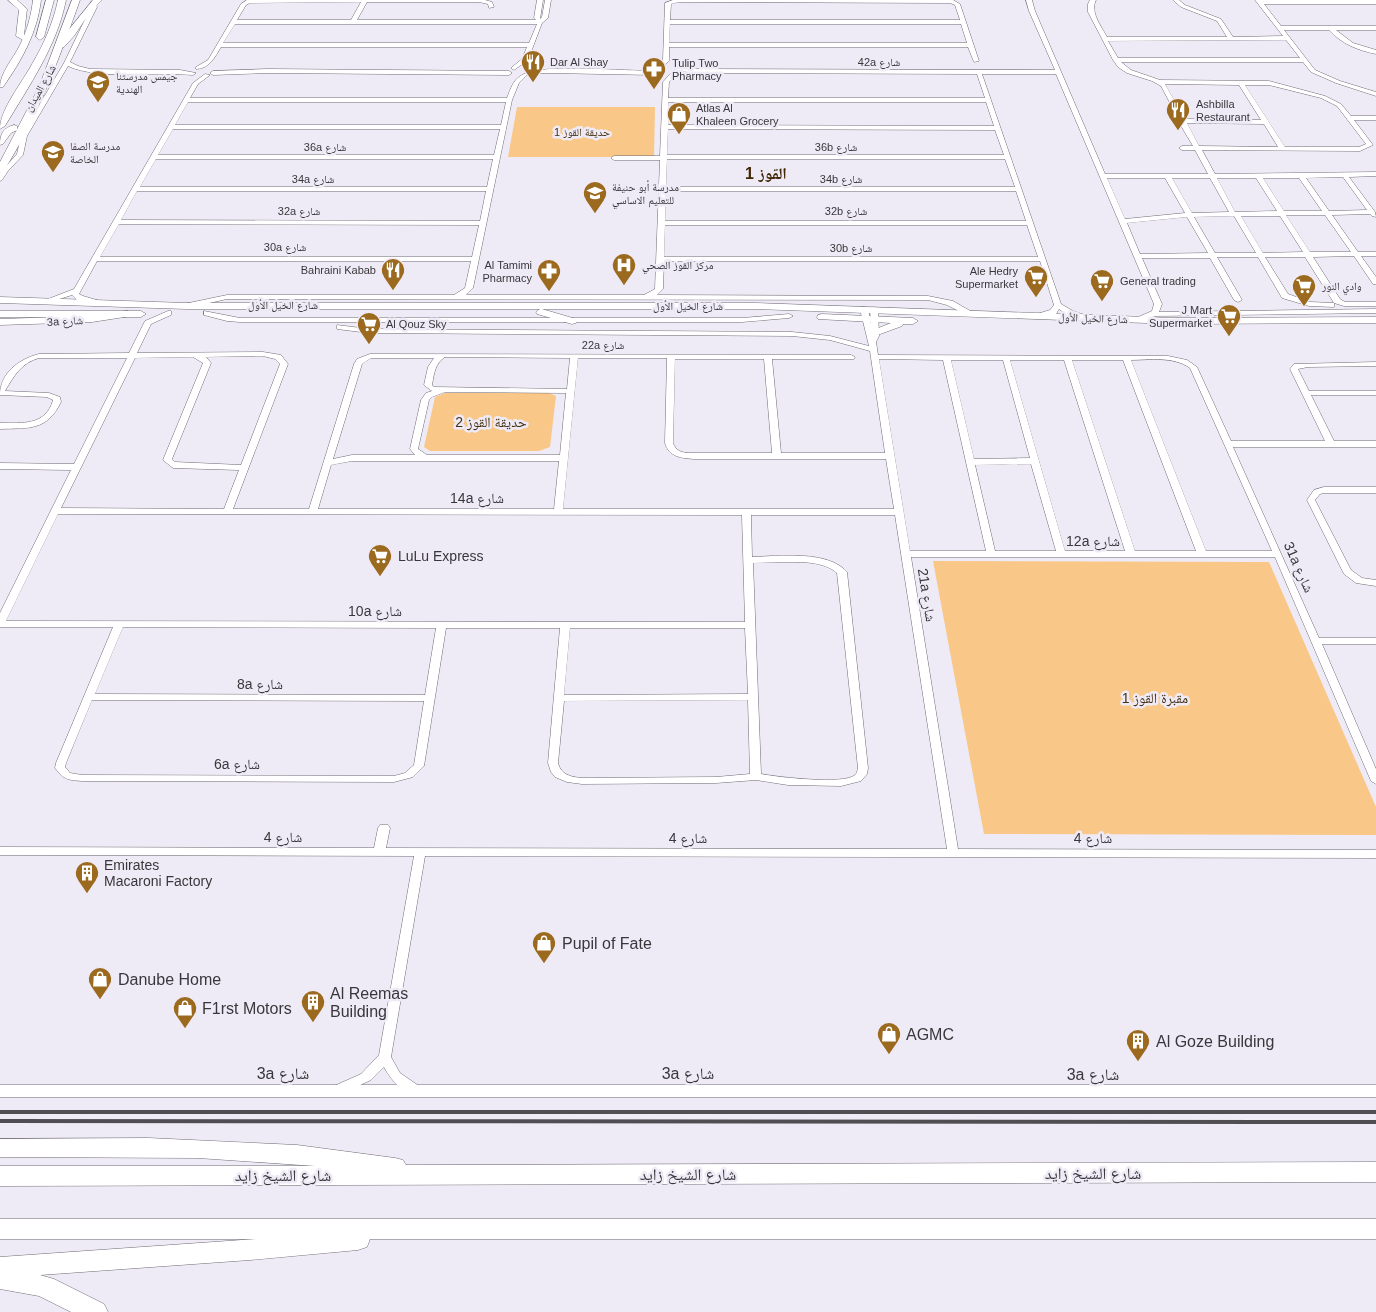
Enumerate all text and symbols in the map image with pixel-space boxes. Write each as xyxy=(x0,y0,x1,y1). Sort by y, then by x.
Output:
restaurant icon: Dar Al Shay xyxy=(520,49,546,83)
place label: Dar Al Shay xyxy=(550,56,609,68)
pharmacy icon: Tulip Two Pharmacy xyxy=(641,56,667,90)
street label: 42a شارع xyxy=(858,56,900,69)
place label: Tulip Two Pharmacy xyxy=(672,57,722,82)
street label: شارع الميدان xyxy=(22,63,59,114)
school or university icon: جيمس مدرستنا الهندية xyxy=(85,69,111,103)
place label: جيمس مدرستنا الهندية xyxy=(116,70,177,95)
restaurant icon: Ashbilla Restaurant xyxy=(1165,97,1191,131)
place label: Ashbilla Restaurant xyxy=(1196,98,1250,123)
shop icon: Atlas Al Khaleen Grocery xyxy=(666,101,692,135)
place label: Atlas Al Khaleen Grocery xyxy=(696,102,779,127)
park label: حديقة القوز 1 xyxy=(554,126,610,138)
school or university icon: مدرسة الصفا الخاصة xyxy=(40,139,66,173)
place label: مدرسة الصفا الخاصة xyxy=(70,140,120,165)
street label: 36a شارع xyxy=(304,141,346,154)
street label: 36b شارع xyxy=(815,141,857,154)
district label: القوز 1 xyxy=(745,165,787,182)
street label: 34a شارع xyxy=(292,173,334,186)
street label: 34b شارع xyxy=(820,173,862,186)
school or university icon: مدرسة أبو حنيفة للتعليم الاساسي xyxy=(582,180,608,214)
place label: مدرسة أبو حنيفة للتعليم الاساسي xyxy=(612,180,679,209)
street label: 32a شارع xyxy=(278,205,320,218)
street label: 32b شارع xyxy=(825,205,867,218)
street label: 30a شارع xyxy=(264,241,306,254)
street label: 30b شارع xyxy=(830,242,872,255)
hospital icon: مركز القوز الصحي xyxy=(611,252,637,286)
restaurant icon: Bahraini Kabab xyxy=(380,257,406,291)
pharmacy icon: Al Tamimi Pharmacy xyxy=(536,258,562,292)
place label: Al Tamimi Pharmacy xyxy=(482,259,532,284)
place label: مركز القوز الصحي xyxy=(642,259,714,274)
place label: Bahraini Kabab xyxy=(301,264,376,276)
supermarket icon: Ale Hedry Supermarket xyxy=(1023,264,1049,298)
place label: Ale Hedry Supermarket xyxy=(955,265,1019,290)
supermarket icon: General trading xyxy=(1089,268,1115,302)
supermarket icon: وادي النور xyxy=(1291,273,1317,307)
place label: General trading xyxy=(1120,275,1196,287)
place label: وادي النور xyxy=(1321,280,1362,295)
street label: شارع الخيل الأول xyxy=(248,299,318,312)
street label: شارع الخيل الأول xyxy=(653,300,723,313)
supermarket icon: J Mart Supermarket xyxy=(1216,303,1242,337)
place label: J Mart Supermarket xyxy=(1149,304,1212,329)
supermarket icon: Al Qouz Sky xyxy=(356,311,382,345)
street label: شارع الخيل الأول xyxy=(1058,311,1128,326)
street label: 3a شارع xyxy=(47,314,83,329)
place label: Al Qouz Sky xyxy=(386,318,447,330)
street label: 22a شارع xyxy=(582,339,624,352)
park label: حديقة القوز 2 xyxy=(455,414,527,431)
street label: 14a شارع xyxy=(450,490,504,508)
street label: 12a شارع xyxy=(1066,533,1120,551)
street label: 31a شارع xyxy=(1279,539,1317,596)
supermarket icon: LuLu Express xyxy=(367,543,393,577)
place label: LuLu Express xyxy=(398,548,484,564)
street label: 21a شارع xyxy=(913,567,939,623)
street label: 10a شارع xyxy=(348,603,402,621)
street label: 8a شارع xyxy=(237,676,283,694)
park label: مقبرة القوز 1 xyxy=(1122,690,1188,707)
street label: 6a شارع xyxy=(214,756,260,774)
street label: شارع 4 xyxy=(264,829,302,847)
street label: شارع 4 xyxy=(669,830,707,848)
street label: شارع 4 xyxy=(1074,830,1112,848)
place label: Emirates Macaroni Factory xyxy=(104,857,212,889)
building icon: Emirates Macaroni Factory xyxy=(74,860,100,894)
shop icon: Pupil of Fate xyxy=(531,930,557,964)
place label: Pupil of Fate xyxy=(562,935,652,952)
shop icon: Danube Home xyxy=(87,966,113,1000)
place label: Danube Home xyxy=(118,971,221,988)
place label: Al Reemas Building xyxy=(330,985,408,1020)
building icon: Al Reemas Building xyxy=(300,989,326,1023)
shop icon: F1rst Motors xyxy=(172,995,198,1029)
place label: F1rst Motors xyxy=(202,1000,292,1017)
shop icon: AGMC xyxy=(876,1021,902,1055)
place label: AGMC xyxy=(906,1026,954,1043)
building icon: Al Goze Building xyxy=(1125,1028,1151,1062)
place label: Al Goze Building xyxy=(1156,1033,1274,1050)
street label: 3a شارع xyxy=(257,1065,309,1084)
street label: 3a شارع xyxy=(662,1065,714,1084)
street label: 3a شارع xyxy=(1067,1066,1119,1085)
street label: شارع الشيخ زايد xyxy=(1045,1165,1141,1184)
street label: شارع الشيخ زايد xyxy=(640,1166,736,1185)
street label: شارع الشيخ زايد xyxy=(235,1167,331,1186)

